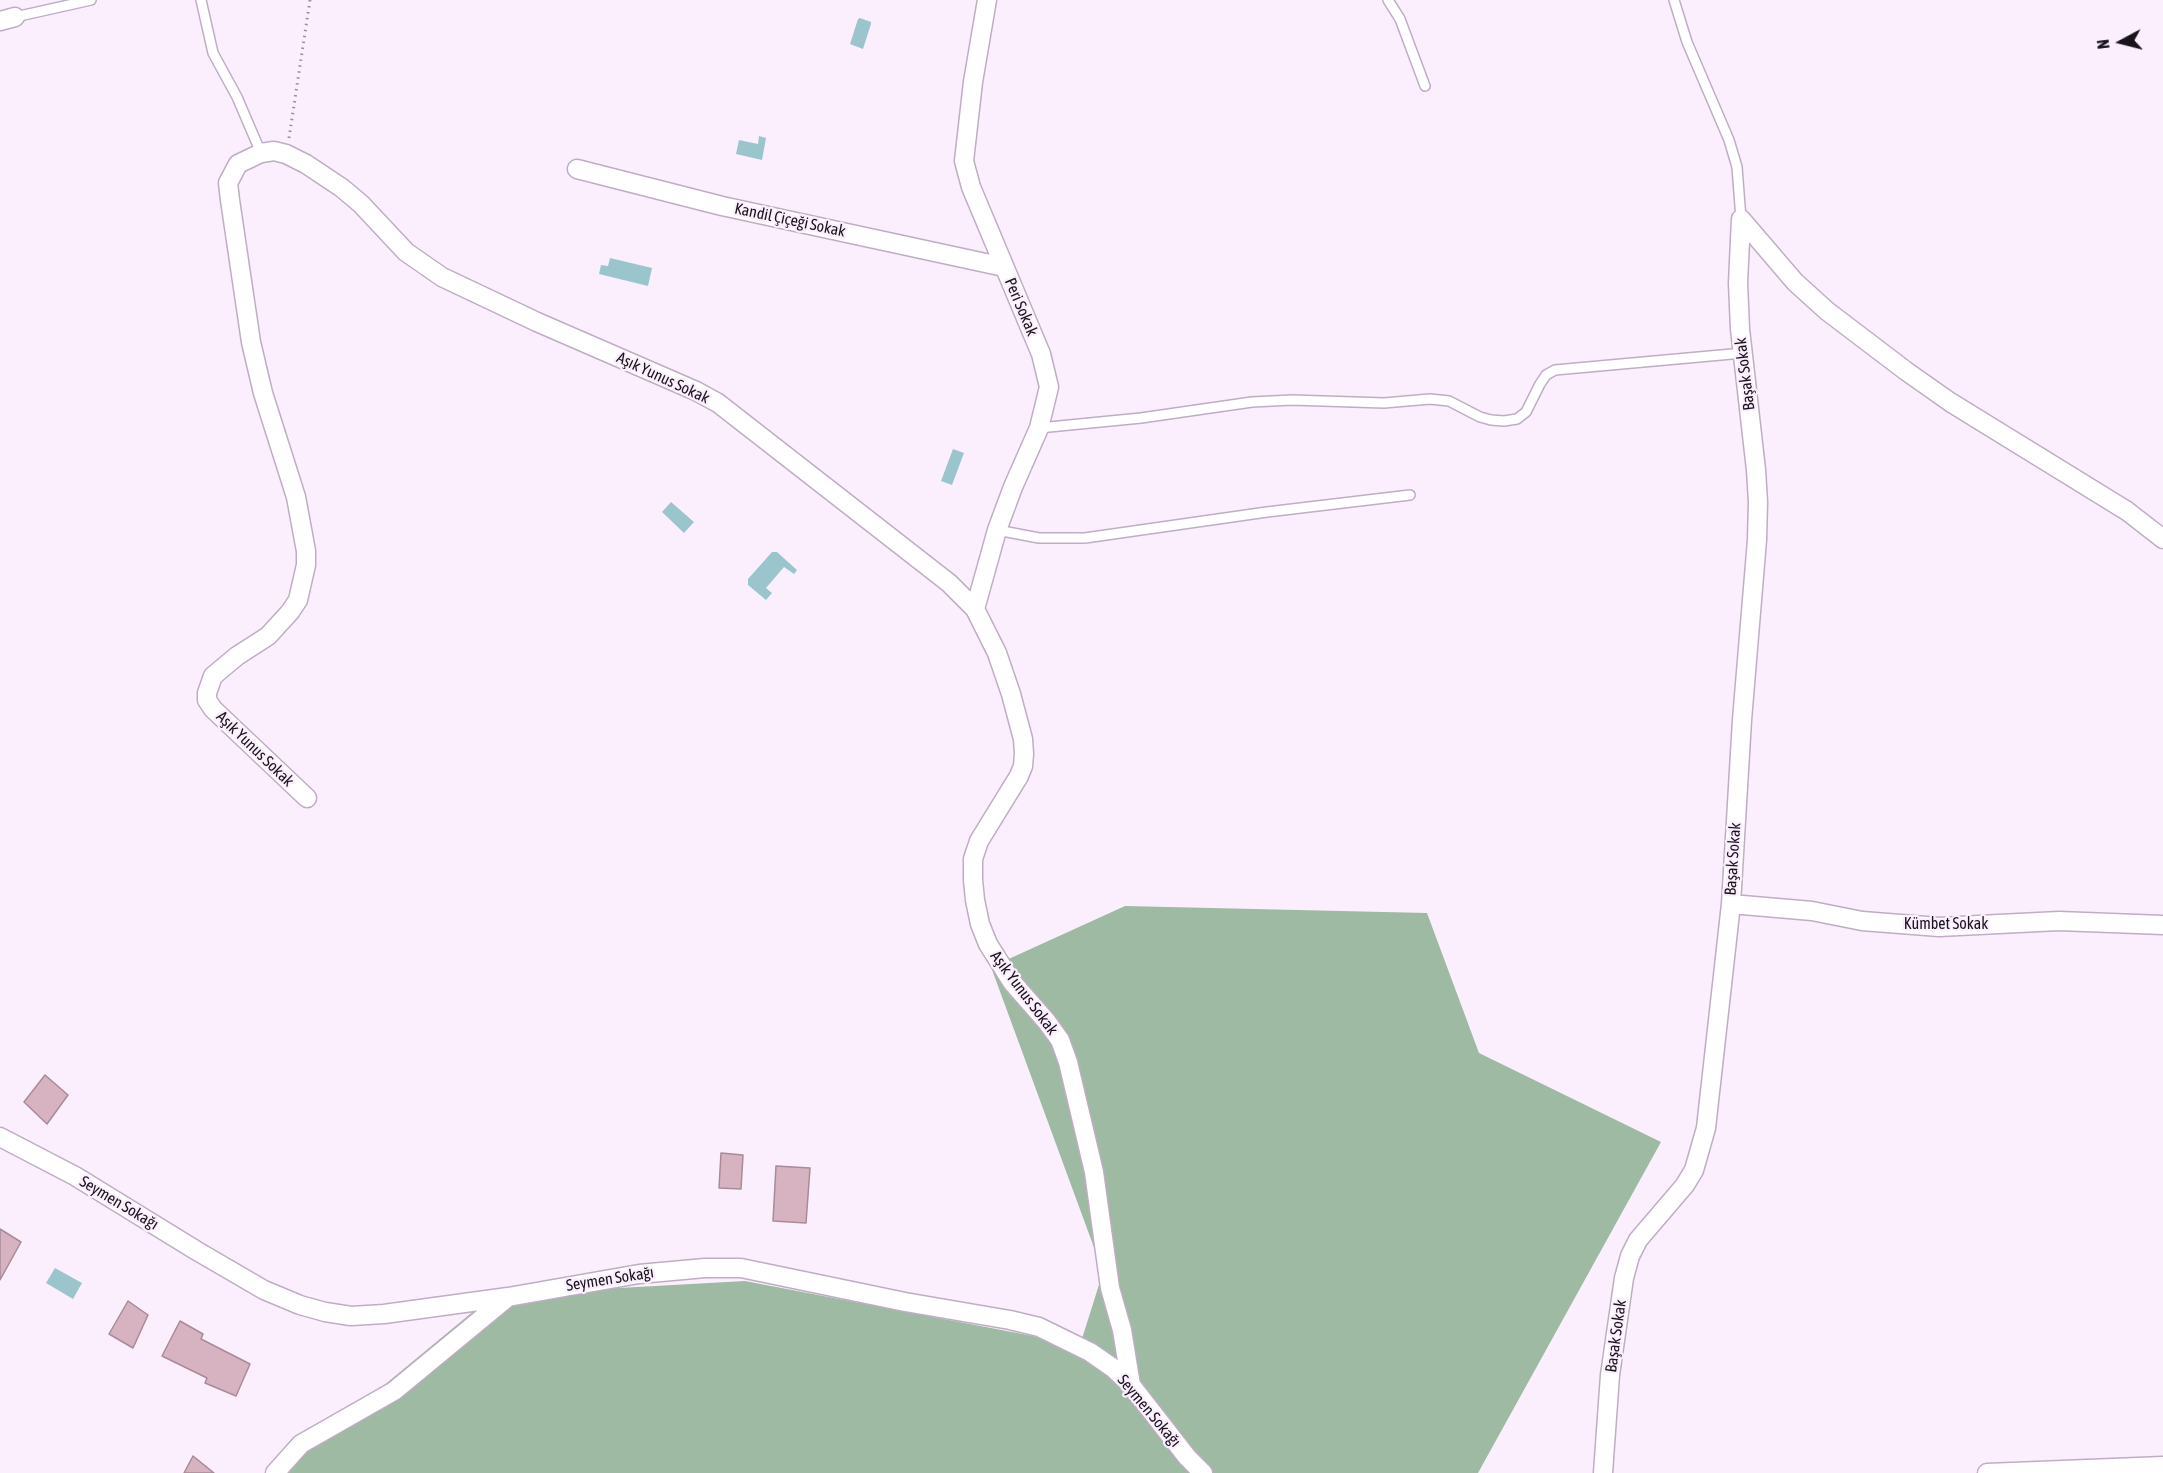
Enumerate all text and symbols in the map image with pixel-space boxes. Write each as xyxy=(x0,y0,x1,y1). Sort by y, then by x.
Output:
north arrow xyxy=(2091,12,2151,72)
text: N xyxy=(2094,38,2113,50)
street label: Kandil Çiçeği Sokak xyxy=(733,199,847,241)
street label: Peri Sokak xyxy=(1000,275,1042,339)
street label: Başak Sokak xyxy=(1731,337,1759,411)
street label: Aşık Yunus Sokak xyxy=(613,348,713,408)
street label: Aşık Yunus Sokak xyxy=(212,707,298,791)
street label: Başak Sokak xyxy=(1721,822,1745,896)
street label: Kümbet Sokak xyxy=(1904,914,1988,934)
street label: Aşık Yunus Sokak xyxy=(986,947,1062,1039)
street label: Seymen Sokağı xyxy=(76,1172,162,1234)
street label: Seymen Sokağı xyxy=(565,1263,655,1295)
street label: Başak Sokak xyxy=(1601,1298,1631,1374)
street label: Seymen Sokağı xyxy=(1113,1371,1185,1451)

